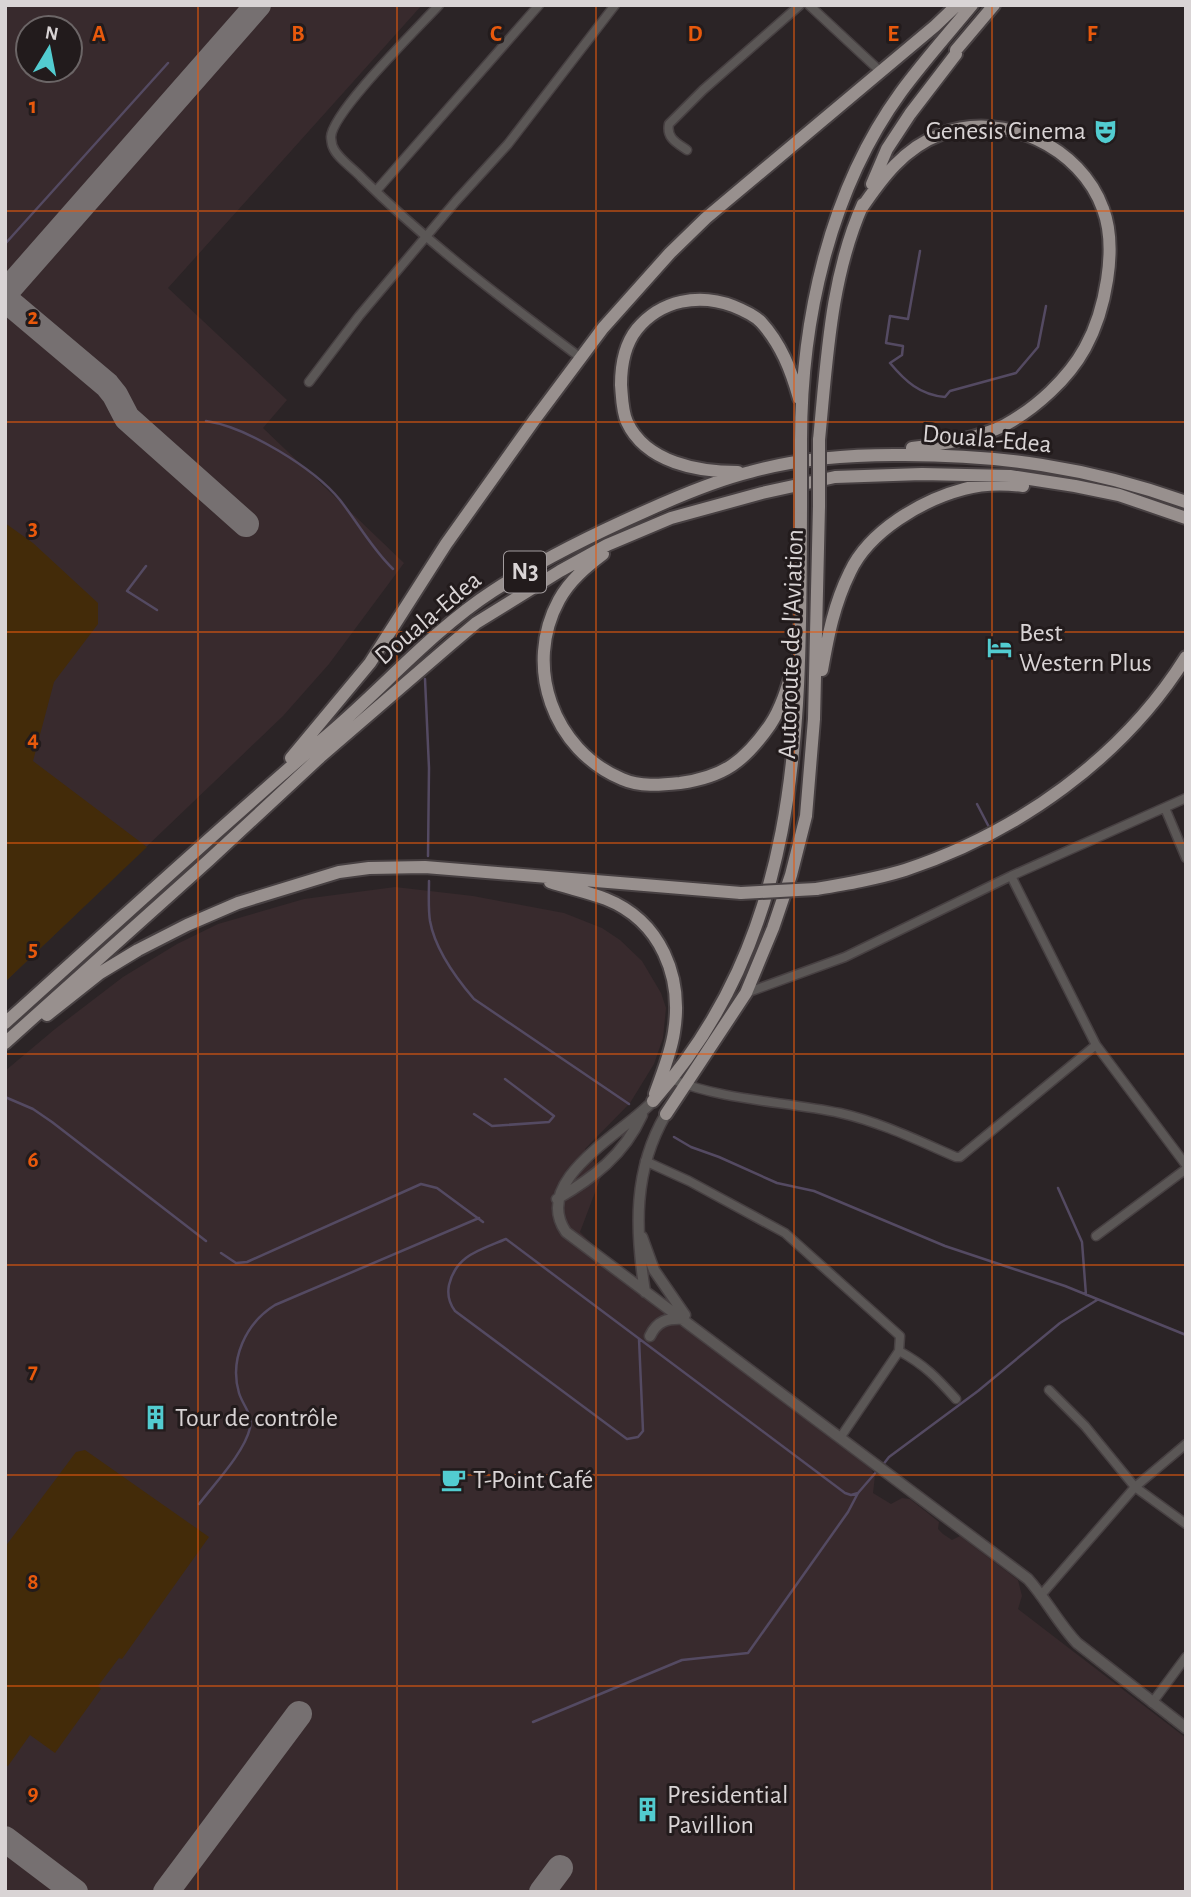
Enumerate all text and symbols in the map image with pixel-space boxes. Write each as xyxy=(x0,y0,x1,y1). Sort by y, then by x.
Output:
north arrow xyxy=(14,14,84,84)
text: N xyxy=(44,23,60,44)
text: A xyxy=(92,23,106,46)
text: B xyxy=(291,23,305,46)
text: C xyxy=(490,23,502,46)
text: D xyxy=(687,23,703,46)
text: E xyxy=(887,23,899,46)
text: F xyxy=(1087,23,1098,46)
text: 1 xyxy=(29,95,37,118)
theatre icon: Genesis Cinema xyxy=(1092,117,1120,145)
place label: Genesis Cinema xyxy=(926,118,1086,144)
text: 2 xyxy=(28,306,39,329)
street label: Douala-Edea xyxy=(921,420,1053,458)
text: 3 xyxy=(28,517,38,540)
street label: Autoroute de l'Aviation xyxy=(774,529,808,759)
road number: N3 xyxy=(504,552,546,592)
street label: Douala-Edea xyxy=(370,566,486,670)
place label: Best Western Plus xyxy=(1019,620,1152,676)
hotel icon: Best Western Plus xyxy=(985,634,1013,662)
text: 4 xyxy=(27,728,39,751)
text: 5 xyxy=(28,938,38,961)
text: 6 xyxy=(27,1149,39,1172)
text: 7 xyxy=(28,1360,38,1383)
building icon: Tour de contrôle xyxy=(141,1404,169,1432)
place label: Tour de contrôle xyxy=(175,1405,338,1431)
cafe icon: T-Point Café xyxy=(439,1466,467,1494)
place label: T-Point Café xyxy=(473,1467,593,1493)
text: 8 xyxy=(27,1571,39,1594)
text: 9 xyxy=(27,1782,39,1805)
place label: Presidential Pavillion xyxy=(667,1782,788,1838)
building icon: Presidential Pavillion xyxy=(633,1796,661,1824)

